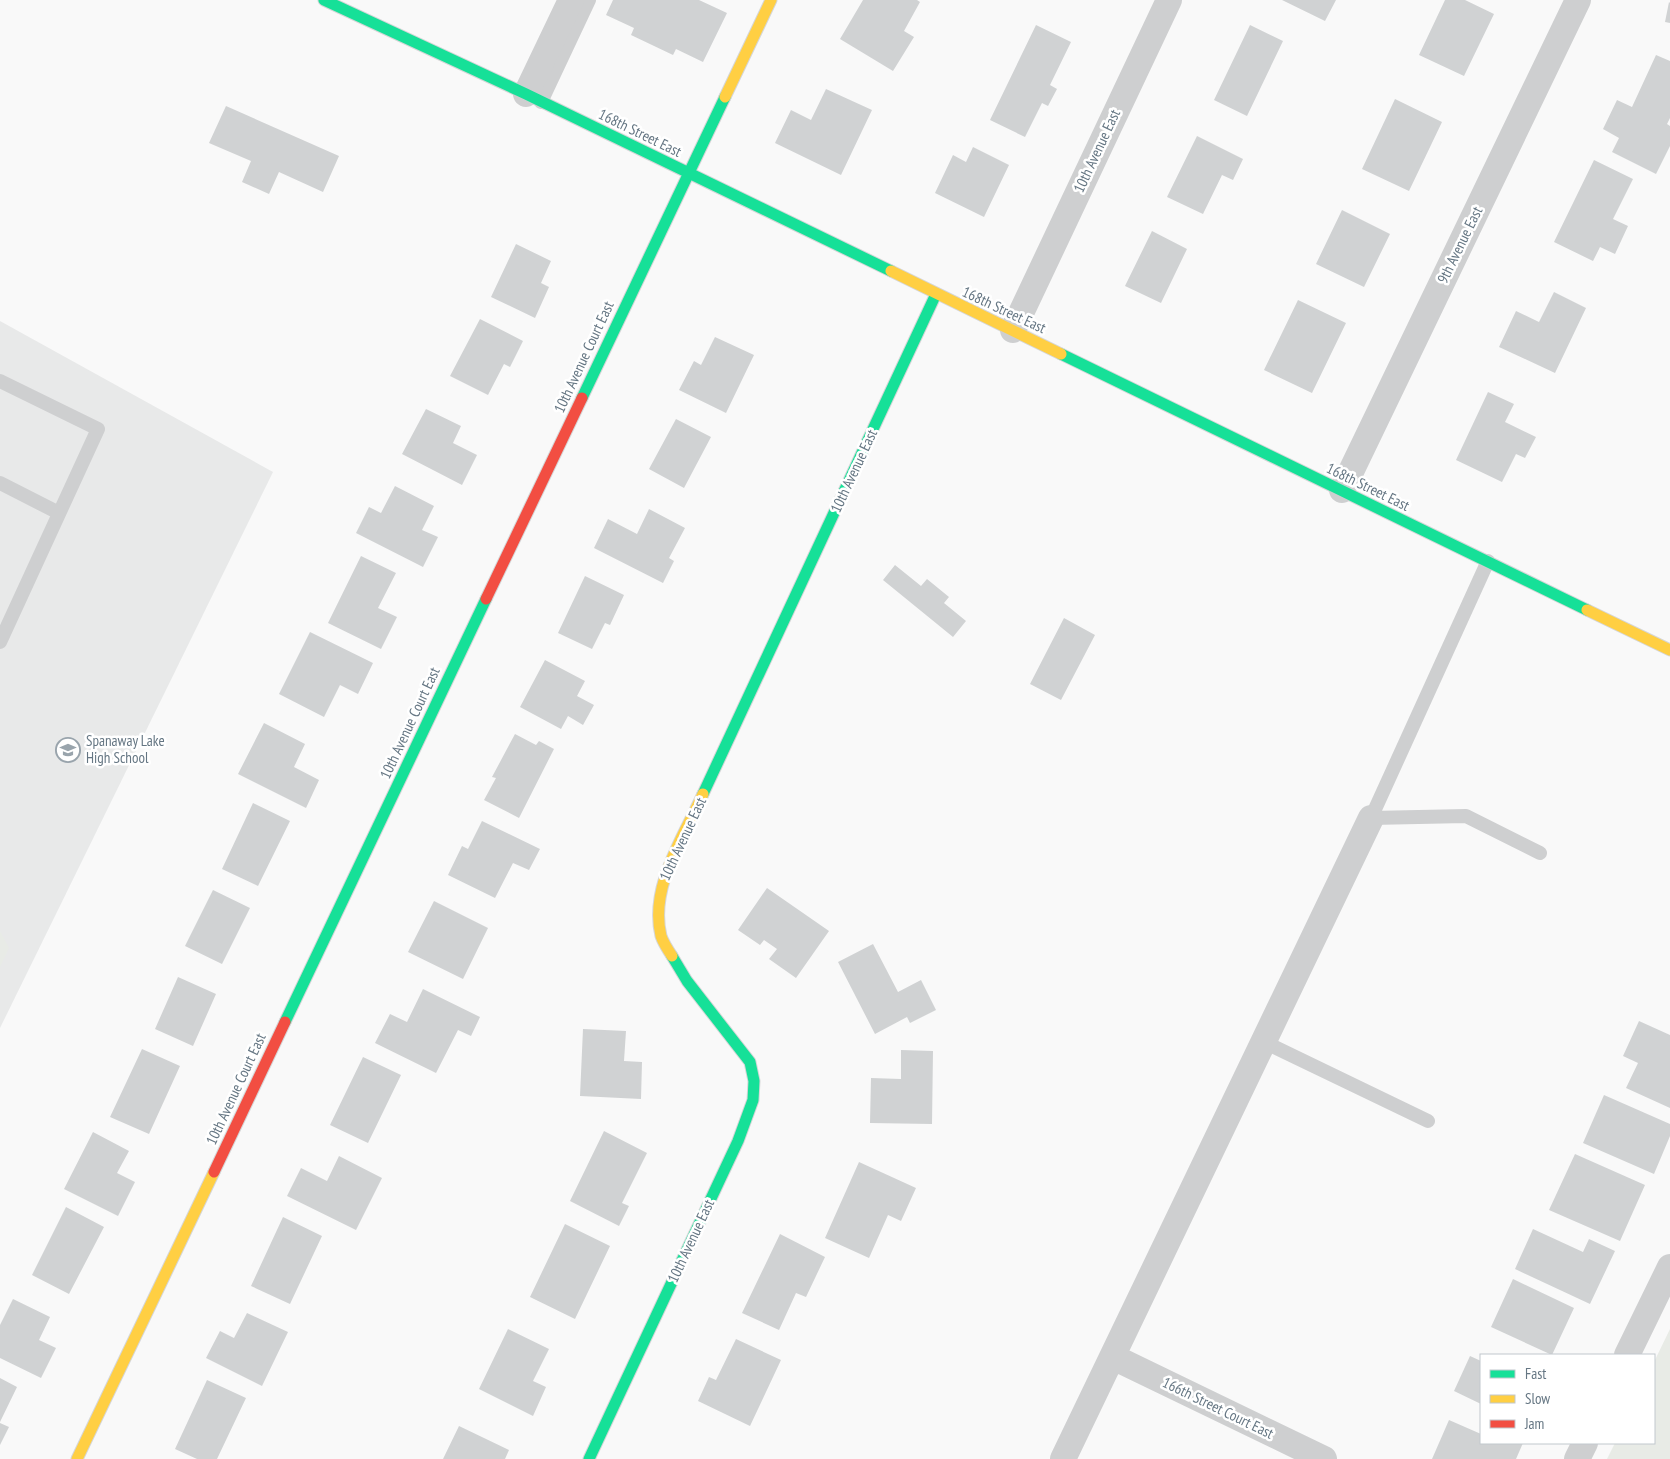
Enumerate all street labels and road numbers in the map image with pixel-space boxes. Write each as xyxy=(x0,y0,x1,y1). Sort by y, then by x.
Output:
street label: 168th Street East xyxy=(596,104,685,161)
street label: 10th Avenue East xyxy=(1069,106,1124,195)
street label: 9th Avenue East xyxy=(1433,203,1486,286)
street label: 168th Street East xyxy=(959,282,1049,337)
street label: 10th Avenue Court East xyxy=(549,298,618,416)
street label: 10th Avenue East xyxy=(826,426,881,515)
street label: 168th Street East xyxy=(1324,458,1413,515)
street label: 10th Avenue Court East xyxy=(375,664,444,782)
street label: 10th Avenue East xyxy=(655,794,710,883)
street label: 10th Avenue Court East xyxy=(201,1030,270,1148)
street label: 10th Avenue East xyxy=(663,1196,718,1285)
street label: 166th Street Court East xyxy=(1160,1372,1277,1443)

